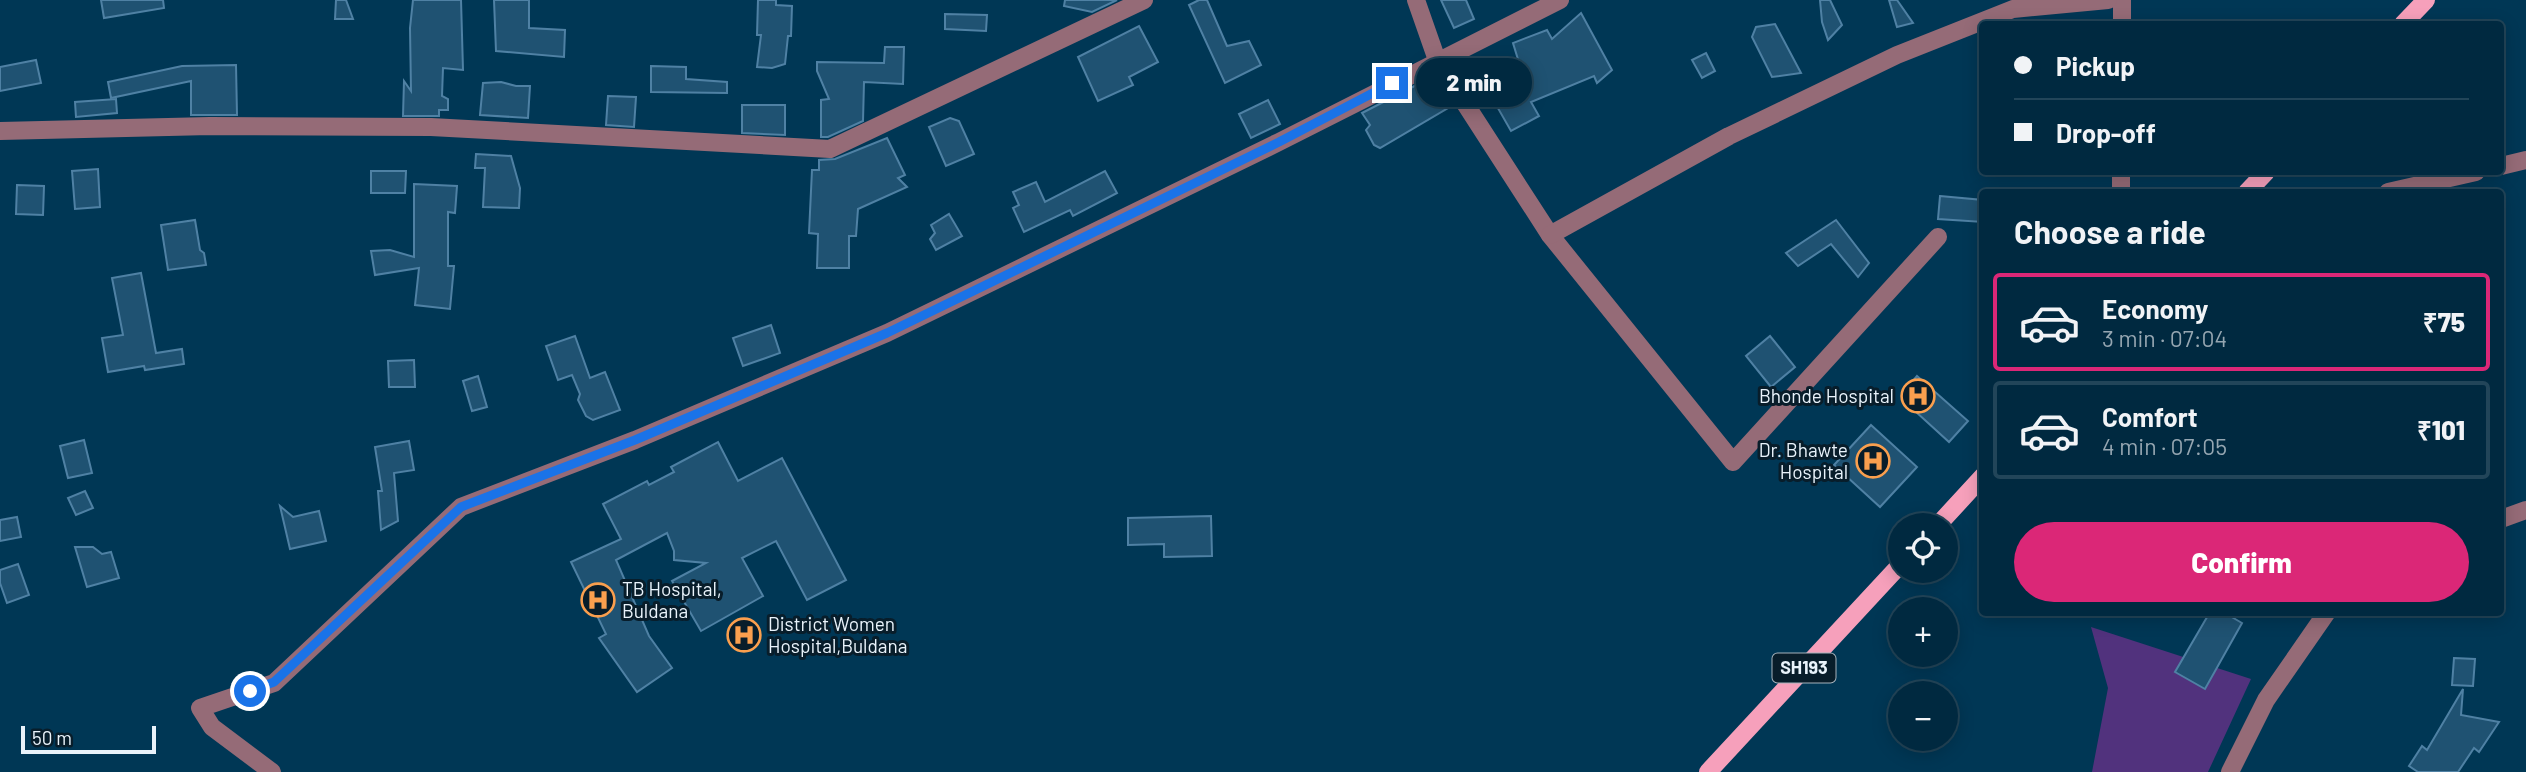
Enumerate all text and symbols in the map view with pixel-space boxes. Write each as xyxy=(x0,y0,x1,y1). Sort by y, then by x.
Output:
text: Pickup xyxy=(2056,50,2135,81)
callout: 2 min xyxy=(1416,58,1532,108)
route end xyxy=(1376,67,1408,99)
text: 2 min xyxy=(1446,68,1502,96)
text: Drop-off xyxy=(2056,117,2156,148)
text: Choose a ride xyxy=(2014,212,2206,250)
icon: car xyxy=(2018,291,2081,354)
text: Economy xyxy=(2102,293,2208,324)
text: ₹75 xyxy=(2423,306,2465,337)
text: 3 min · 07:04 xyxy=(2102,324,2227,352)
hospital icon: Bhonde Hospital xyxy=(1899,377,1937,415)
place label: Bhonde Hospital xyxy=(1759,384,1894,407)
icon: car xyxy=(2018,399,2081,462)
text: Comfort xyxy=(2102,401,2198,432)
text: ₹101 xyxy=(2417,414,2465,445)
text: 4 min · 07:05 xyxy=(2102,432,2227,460)
place label: Dr. Bhawte Hospital xyxy=(1759,438,1848,483)
hospital icon: Dr. Bhawte Hospital xyxy=(1854,442,1892,480)
map controls xyxy=(1888,513,1958,751)
button: locate xyxy=(1888,513,1958,583)
button: Confirm xyxy=(2014,522,2469,602)
place label: TB Hospital, Buldana xyxy=(622,577,722,622)
hospital icon: TB Hospital, Buldana xyxy=(579,581,617,619)
button: + xyxy=(1888,597,1958,667)
place label: District Women Hospital,Buldana xyxy=(768,612,908,657)
hospital icon: District Women Hospital,Buldana xyxy=(725,616,763,654)
road number: SH193 xyxy=(1772,654,1836,682)
route start xyxy=(234,675,266,707)
button: − xyxy=(1888,681,1958,751)
scale bar xyxy=(21,723,156,755)
text: 50 m xyxy=(32,726,72,749)

